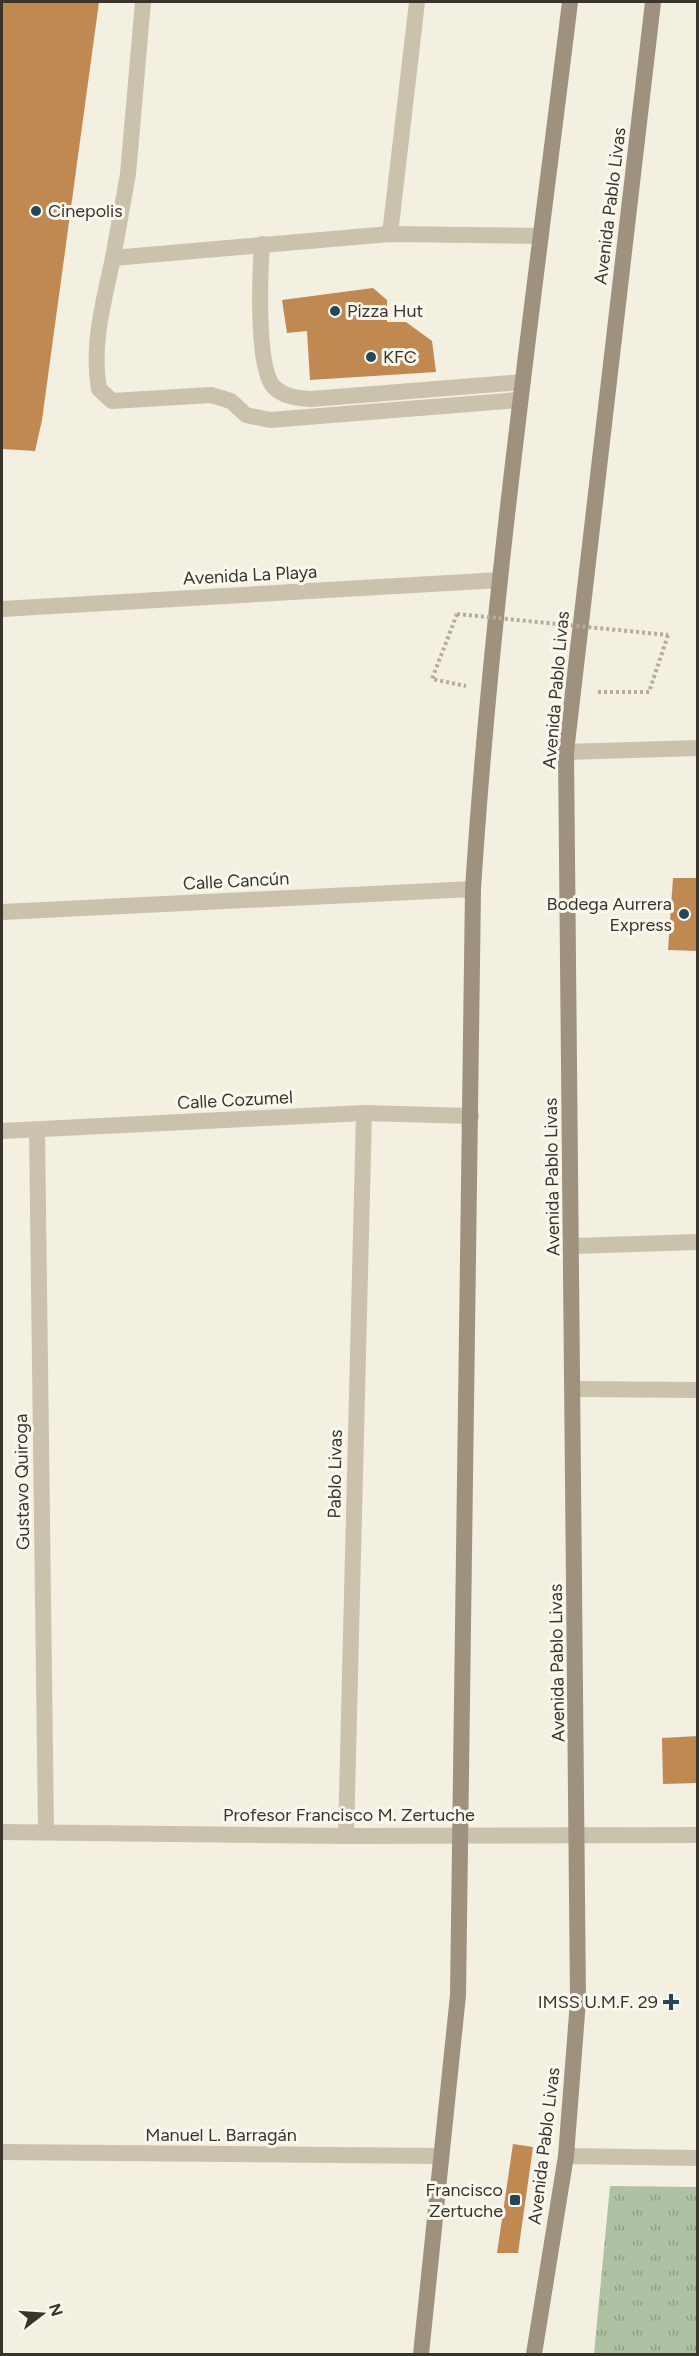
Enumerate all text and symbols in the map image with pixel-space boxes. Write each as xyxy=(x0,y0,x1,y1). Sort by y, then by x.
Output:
street label: Avenida Pablo Livas xyxy=(589,126,631,286)
place label: Cinepolis xyxy=(48,200,123,222)
marker: Cinepolis xyxy=(29,204,43,218)
place label: Pizza Hut xyxy=(347,300,423,322)
marker: Pizza Hut xyxy=(328,304,342,318)
place label: KFC xyxy=(383,346,417,368)
marker: KFC xyxy=(364,350,378,364)
street label: Avenida La Playa xyxy=(182,561,318,589)
street label: Avenida Pablo Livas xyxy=(538,610,574,770)
street label: Calle Cancún xyxy=(182,867,290,895)
place label: Bodega Aurrera Express xyxy=(547,893,672,936)
marker: Bodega Aurrera Express xyxy=(677,907,691,921)
street label: Calle Cozumel xyxy=(177,1086,293,1114)
street label: Avenida Pablo Livas xyxy=(540,1098,564,1256)
street label: Gustavo Quiroga xyxy=(10,1414,34,1550)
street label: Pablo Livas xyxy=(323,1429,347,1519)
street label: Avenida Pablo Livas xyxy=(545,1584,569,1742)
street label: Profesor Francisco M. Zertuche xyxy=(223,1804,475,1826)
place label: IMSS U.M.F. 29 xyxy=(538,1991,658,2013)
marker: IMSS U.M.F. 29 xyxy=(662,1993,680,2011)
street label: Avenida Pablo Livas xyxy=(523,2066,565,2226)
street label: Manuel L. Barragán xyxy=(145,2124,297,2146)
place label: Francisco Zertuche xyxy=(426,2179,503,2222)
marker: Francisco Zertuche xyxy=(508,2193,522,2207)
north arrow xyxy=(12,2284,72,2344)
text: N xyxy=(45,2301,67,2318)

